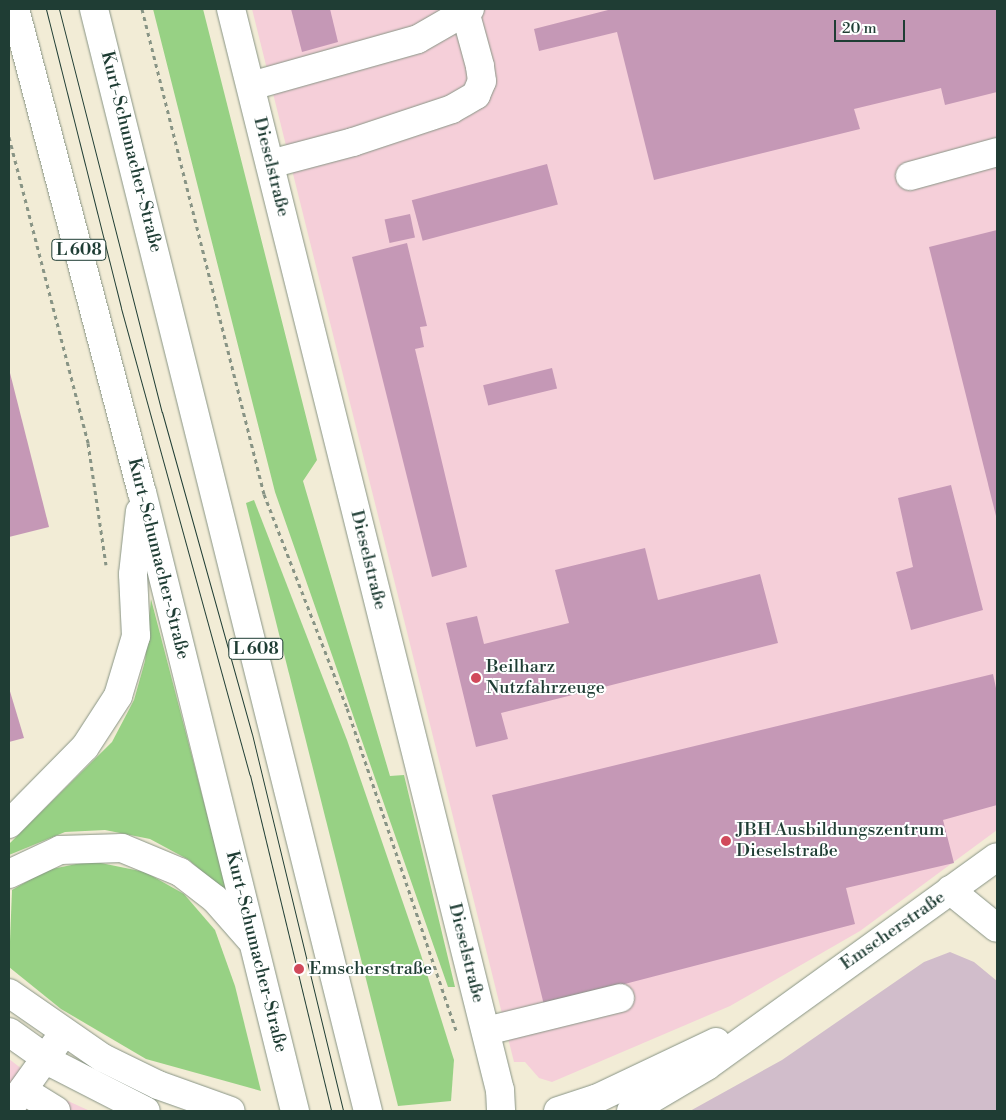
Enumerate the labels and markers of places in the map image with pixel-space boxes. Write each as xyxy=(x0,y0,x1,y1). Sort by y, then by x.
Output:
place label: Beilharz Nutzfahrzeuge xyxy=(486,657,605,700)
marker: Beilharz Nutzfahrzeuge xyxy=(470,672,482,684)
place label: JBH Ausbildungszentrum Dieselstraße xyxy=(736,820,944,862)
marker: JBH Ausbildungszentrum Dieselstraße xyxy=(720,835,732,847)
place label: Emscherstraße xyxy=(309,958,432,980)
marker: Emscherstraße xyxy=(293,963,305,975)

